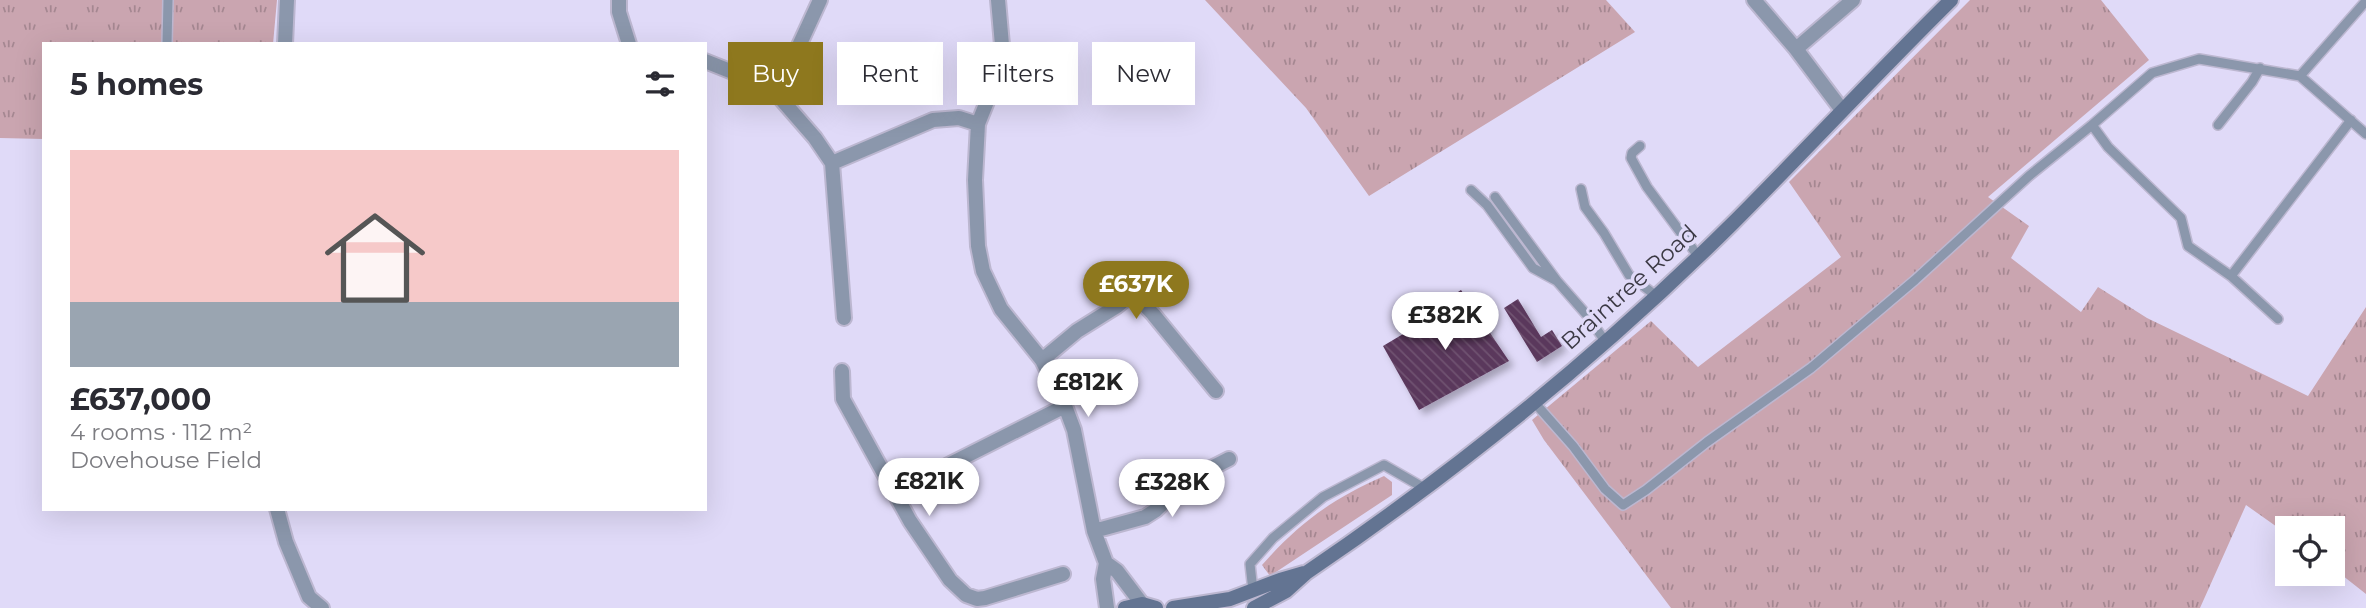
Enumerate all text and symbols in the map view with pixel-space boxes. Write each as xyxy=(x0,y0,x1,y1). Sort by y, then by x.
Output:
chip: Buy xyxy=(728,42,823,105)
chip: Rent xyxy=(837,42,943,105)
chip: Filters xyxy=(957,42,1078,105)
chip: New xyxy=(1092,42,1195,105)
icon: filters xyxy=(641,65,679,103)
text: 5 homes xyxy=(70,66,203,103)
icon: home xyxy=(312,195,438,321)
street label: Braintree Road xyxy=(1555,219,1703,355)
pin: £637K xyxy=(1087,262,1185,321)
text: £637K xyxy=(1099,270,1173,298)
pin: £382K xyxy=(1396,292,1494,352)
text: £382K xyxy=(1408,301,1482,329)
pin: £812K xyxy=(1039,360,1137,419)
text: £812K xyxy=(1053,368,1123,396)
text: £637,000 xyxy=(70,381,211,418)
text: 4 rooms · 112 m² xyxy=(70,418,252,446)
text: Dovehouse Field xyxy=(70,446,262,474)
pin: £821K xyxy=(880,458,978,518)
pin: £328K xyxy=(1123,460,1221,519)
text: £821K xyxy=(894,467,964,495)
text: £328K xyxy=(1135,468,1209,496)
map controls xyxy=(2275,516,2345,586)
button: locate xyxy=(2275,516,2345,586)

